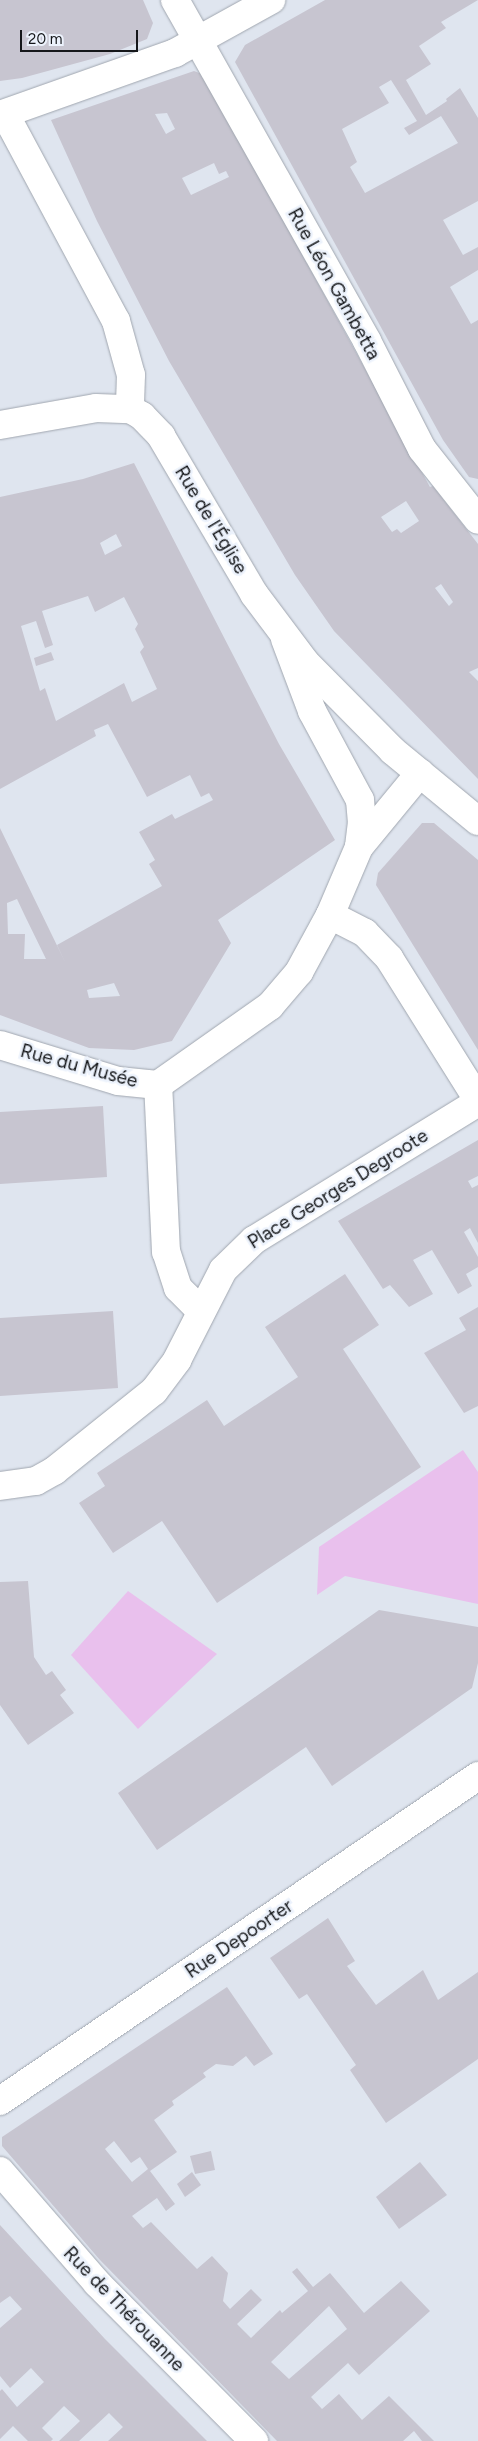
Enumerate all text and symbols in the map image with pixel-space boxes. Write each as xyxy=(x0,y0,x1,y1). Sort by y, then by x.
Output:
scale bar xyxy=(22,20,140,52)
text: 20 m xyxy=(28,30,62,48)
street label: Rue Léon Gambetta xyxy=(283,204,385,364)
street label: Rue de l'Église xyxy=(170,462,252,578)
street label: Rue du Musée xyxy=(18,1039,140,1093)
street label: Place Georges Degroote xyxy=(244,1124,432,1254)
street label: Rue Depoorter xyxy=(181,1895,297,1983)
street label: Rue de Thérouanne xyxy=(59,2242,189,2376)

